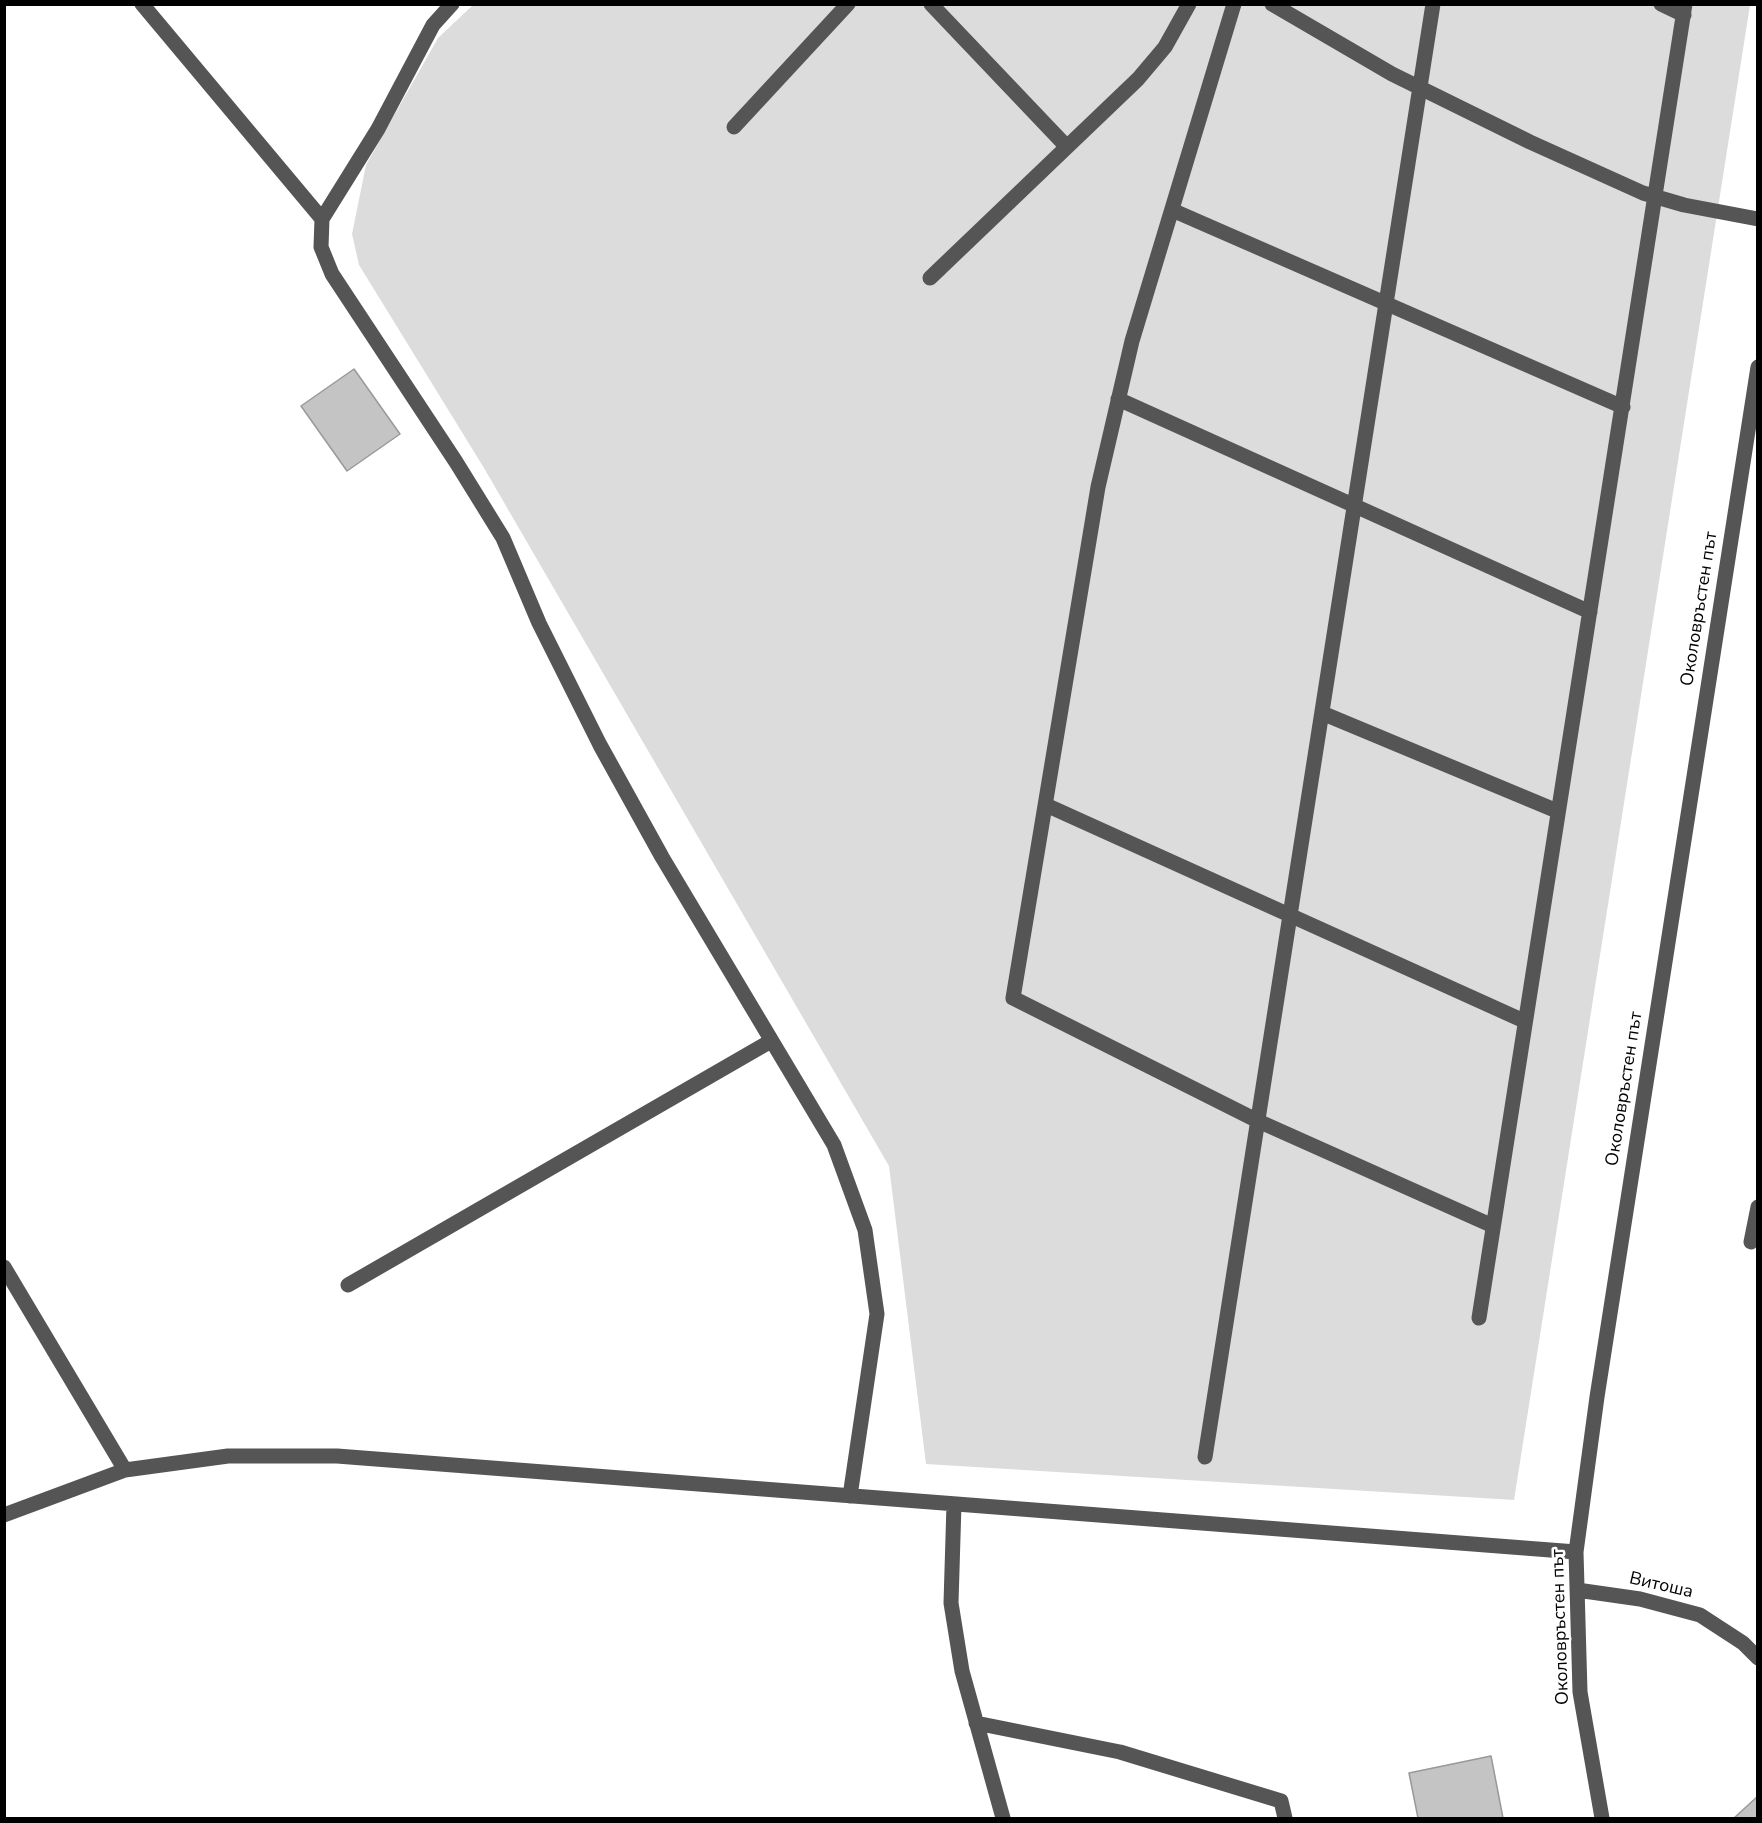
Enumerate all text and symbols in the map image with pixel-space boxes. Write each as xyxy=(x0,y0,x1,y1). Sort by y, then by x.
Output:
street label: Околовръстен път xyxy=(1677,530,1723,688)
street label: Околовръстен път xyxy=(1602,1010,1648,1168)
street label: Околовръстен път xyxy=(1547,1549,1575,1705)
street label: Витоша xyxy=(1627,1568,1695,1604)

